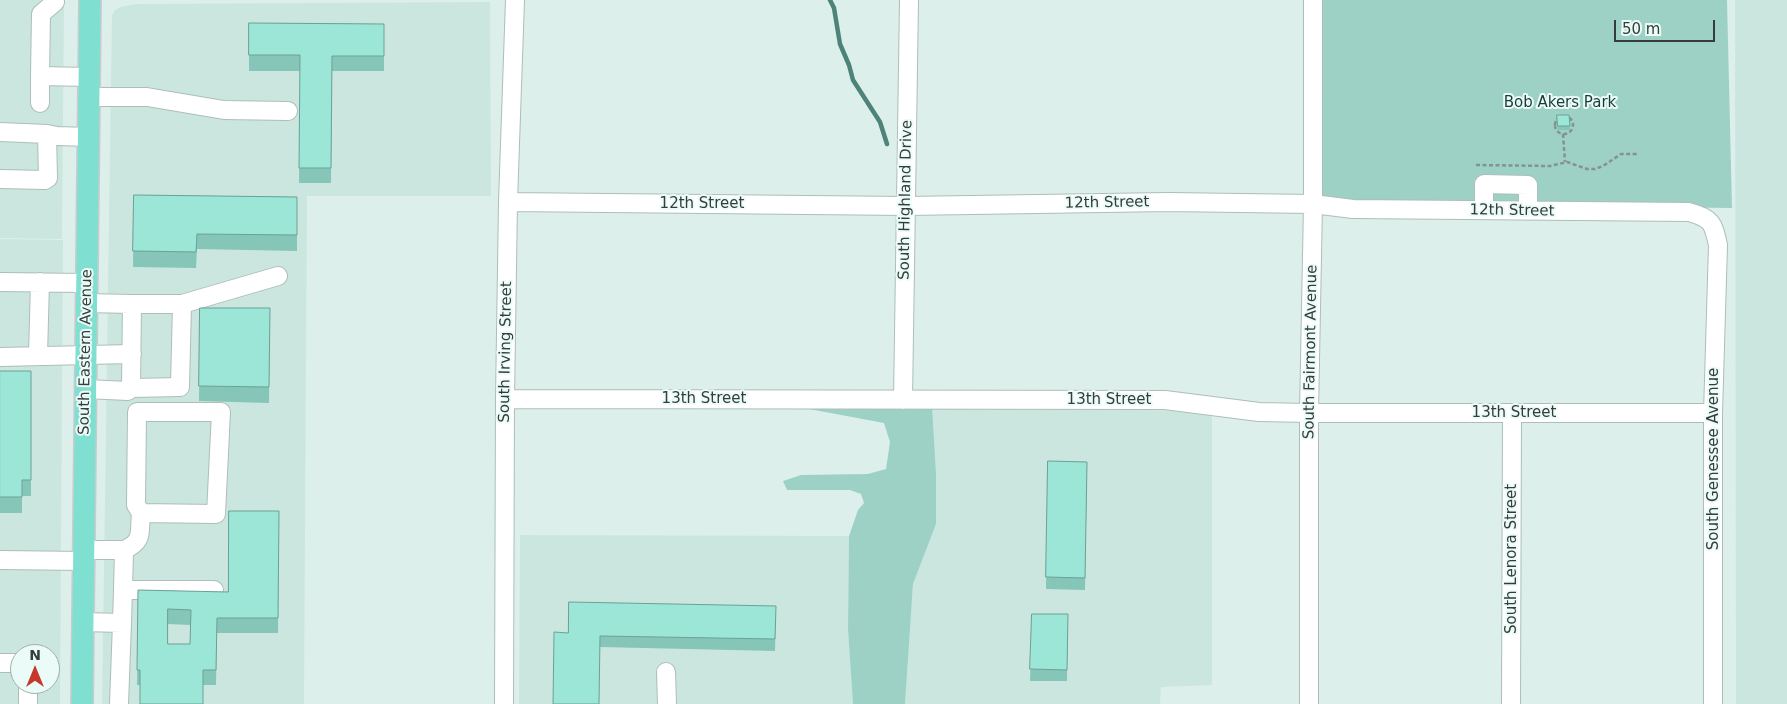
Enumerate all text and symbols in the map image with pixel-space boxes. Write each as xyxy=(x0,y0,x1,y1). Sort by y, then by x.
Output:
scale bar xyxy=(1617,10,1718,42)
text: 50 m xyxy=(1622,20,1660,38)
park label: Bob Akers Park xyxy=(1504,94,1616,112)
street label: South Highland Drive xyxy=(896,120,916,280)
street label: 12th Street xyxy=(1064,193,1150,213)
street label: 12th Street xyxy=(660,195,744,213)
street label: 12th Street xyxy=(1469,201,1555,221)
street label: South Fairmont Avenue xyxy=(1300,265,1322,439)
street label: South Eastern Avenue xyxy=(76,269,96,435)
street label: South Irving Street xyxy=(496,281,516,423)
street label: South Genessee Avenue xyxy=(1705,368,1723,550)
street label: 13th Street xyxy=(662,390,746,408)
street label: 13th Street xyxy=(1067,391,1151,409)
street label: 13th Street xyxy=(1472,404,1556,422)
street label: South Lenora Street xyxy=(1503,484,1521,634)
north arrow xyxy=(10,644,60,694)
text: N xyxy=(29,647,41,663)

